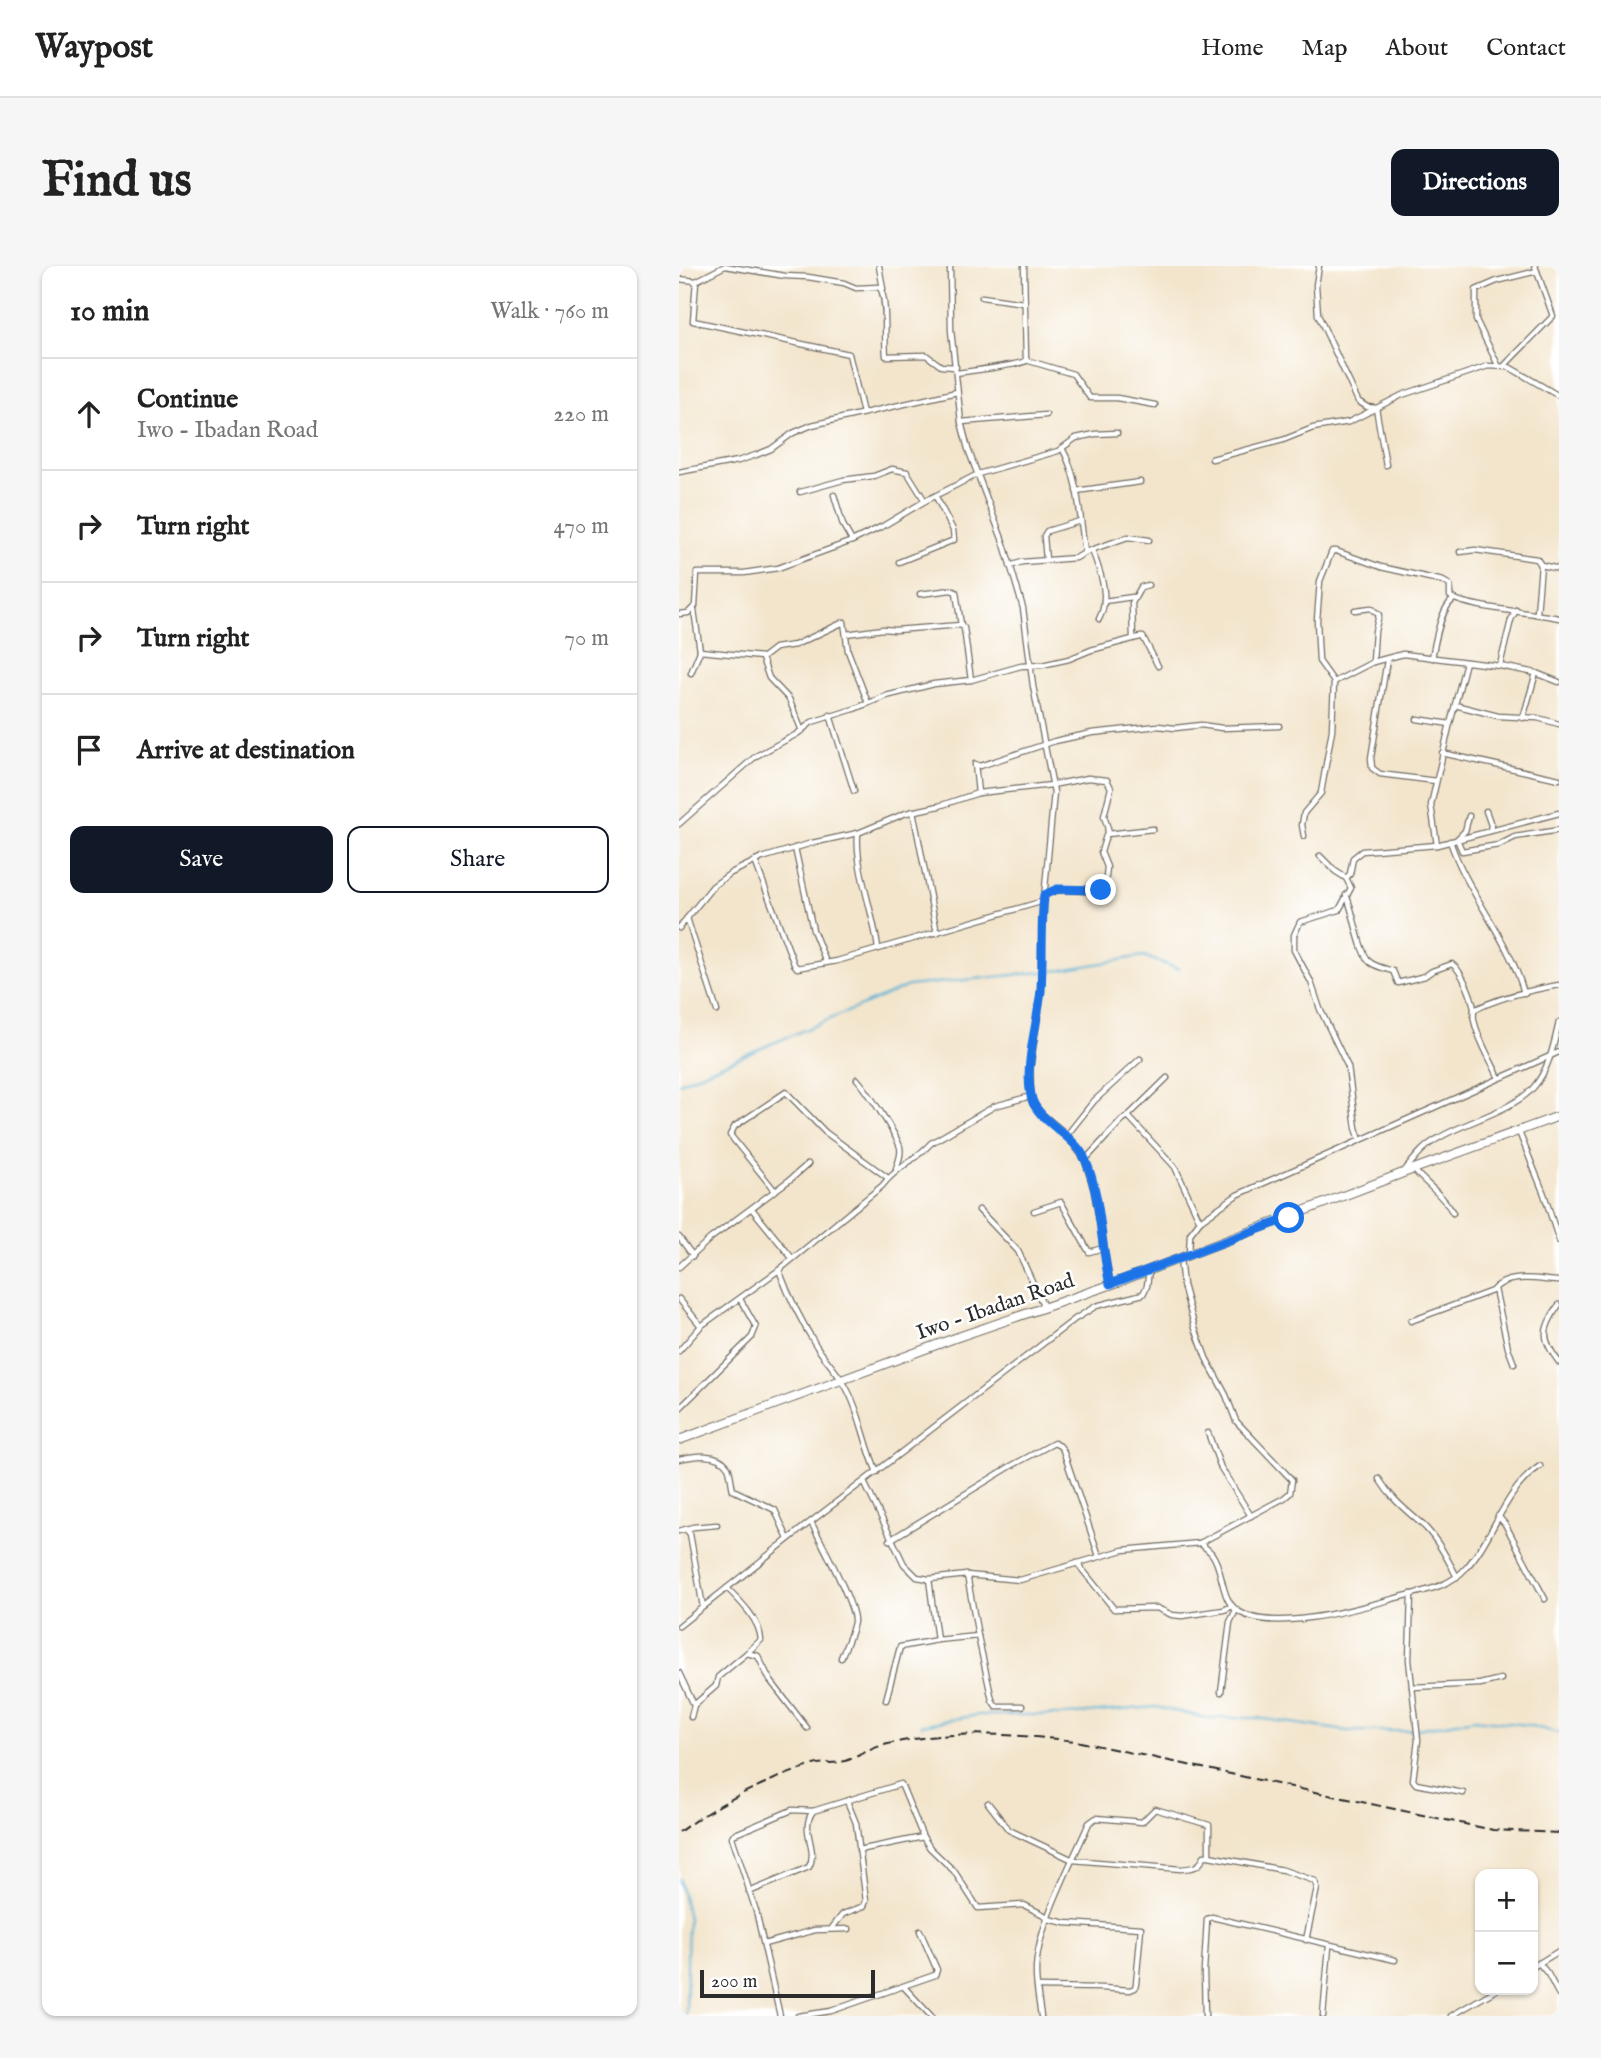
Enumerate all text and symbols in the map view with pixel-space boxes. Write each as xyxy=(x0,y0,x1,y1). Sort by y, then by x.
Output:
text: Waypost xyxy=(35,27,153,69)
text: Home xyxy=(1201,33,1264,64)
text: Map xyxy=(1302,33,1348,64)
text: About xyxy=(1386,33,1448,64)
text: Contact xyxy=(1486,33,1566,64)
button: Directions xyxy=(1391,149,1559,216)
text: Find us xyxy=(42,151,192,213)
text: 10 min xyxy=(70,293,150,331)
text: Walk · 760 m xyxy=(490,297,609,326)
text: Continue xyxy=(137,383,238,416)
icon: ahead xyxy=(70,395,108,433)
text: 220 m xyxy=(553,400,609,429)
text: Iwo - Ibadan Road xyxy=(137,416,318,445)
icon: right xyxy=(70,507,108,545)
text: Turn right xyxy=(137,510,250,543)
text: 470 m xyxy=(554,512,609,541)
icon: right xyxy=(70,619,108,657)
text: Turn right xyxy=(137,622,250,655)
text: 70 m xyxy=(564,624,609,653)
icon: arrive xyxy=(70,731,108,769)
text: Arrive at destination xyxy=(137,734,355,767)
button: Save xyxy=(70,826,333,893)
button: Share xyxy=(347,826,609,893)
route end xyxy=(1085,874,1116,905)
route start xyxy=(1273,1202,1304,1233)
street label: Iwo - Ibadan Road xyxy=(913,1267,1079,1347)
map controls xyxy=(1475,1869,1538,1995)
button: + xyxy=(1475,1869,1538,1932)
button: − xyxy=(1475,1932,1538,1995)
scale bar xyxy=(700,1967,875,1999)
text: 200 m xyxy=(711,1970,757,1994)

